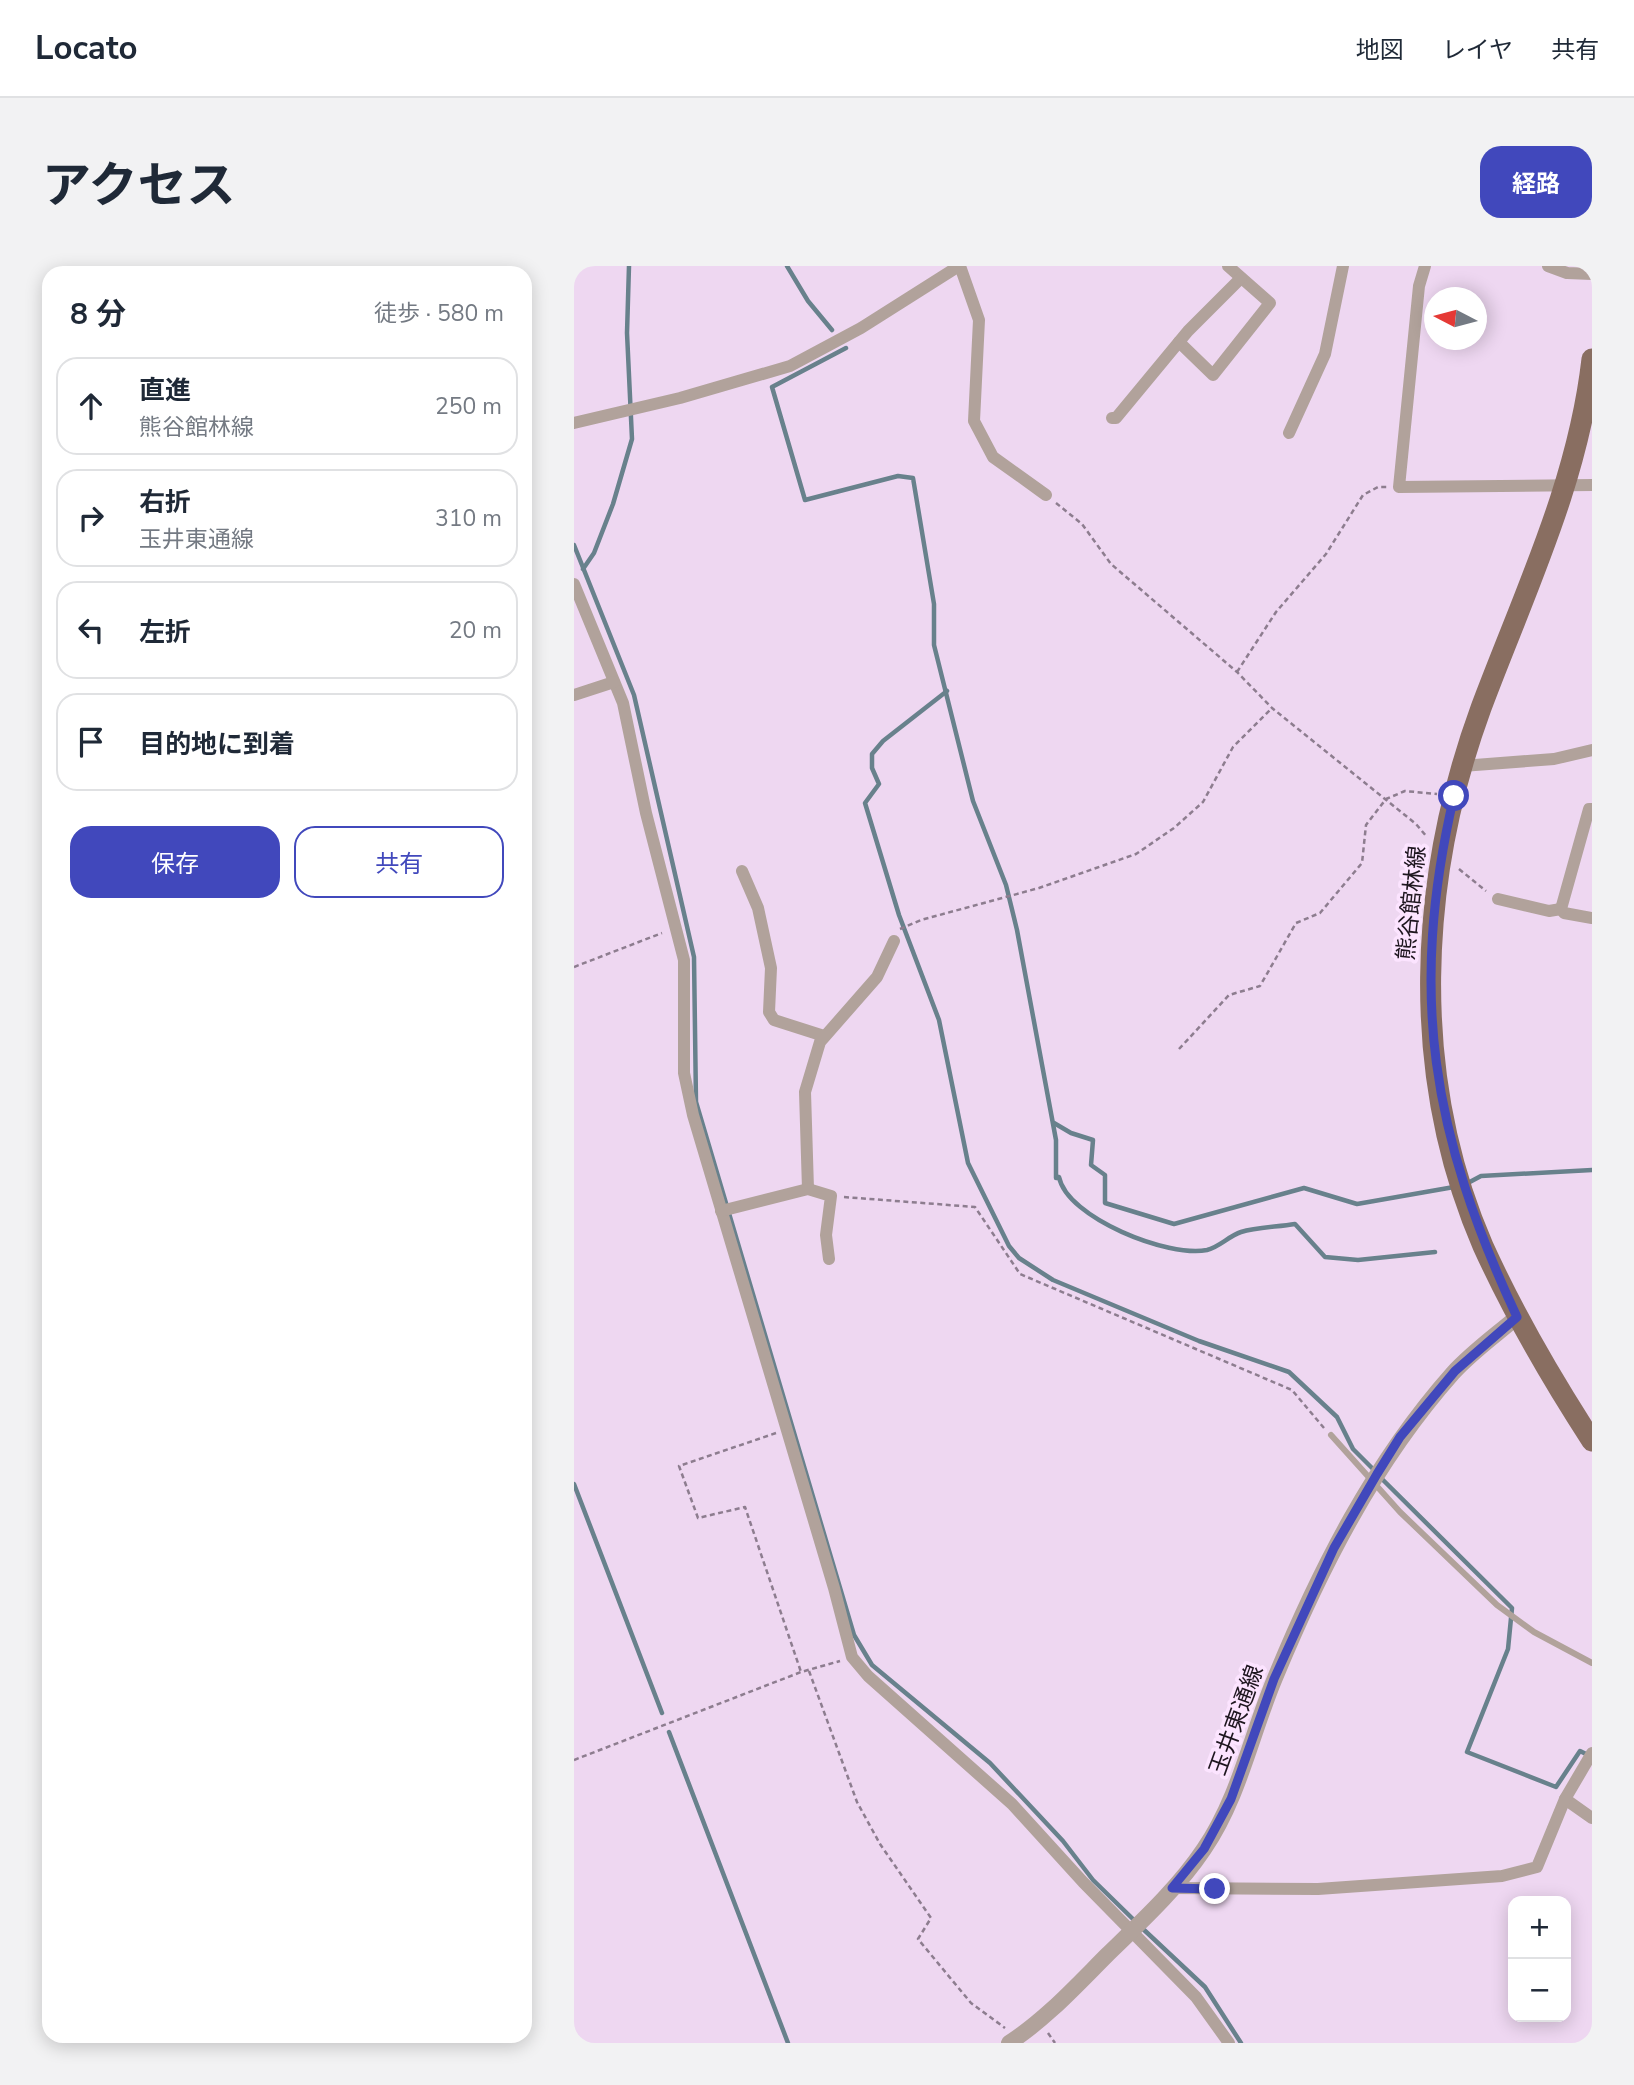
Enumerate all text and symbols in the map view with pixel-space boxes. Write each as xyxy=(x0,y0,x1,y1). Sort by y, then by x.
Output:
text: Locato xyxy=(35,26,137,71)
text: 地図 xyxy=(1356,34,1404,66)
text: レイヤ xyxy=(1442,34,1513,66)
text: 共有 xyxy=(1551,34,1599,66)
button: 経路 xyxy=(1480,146,1592,218)
text: アクセス xyxy=(42,152,236,219)
north arrow xyxy=(1424,287,1487,350)
text: 8 分 xyxy=(70,294,126,335)
text: 徒歩 · 580 m xyxy=(374,298,504,329)
text: 直進 xyxy=(139,373,191,408)
icon: ahead xyxy=(72,387,110,425)
text: 250 m xyxy=(435,391,502,422)
text: 熊谷館林線 xyxy=(139,412,254,443)
text: 右折 xyxy=(139,485,191,520)
icon: right xyxy=(72,499,110,537)
text: 310 m xyxy=(435,503,502,534)
text: 玉井東通線 xyxy=(139,524,254,555)
icon: left xyxy=(72,611,110,649)
text: 左折 xyxy=(139,615,191,650)
text: 20 m xyxy=(449,615,502,646)
icon: arrive xyxy=(72,723,110,761)
text: 目的地に到着 xyxy=(139,727,295,762)
route start xyxy=(1438,780,1469,811)
button: 保存 xyxy=(70,826,280,898)
button: 共有 xyxy=(294,826,504,898)
street label: 熊谷館林線 xyxy=(1390,844,1433,962)
street label: 玉井東通線 xyxy=(1202,1661,1271,1780)
route end xyxy=(1199,1873,1230,1904)
map controls xyxy=(1508,1896,1571,2022)
button: + xyxy=(1508,1896,1571,1959)
button: − xyxy=(1508,1959,1571,2022)

